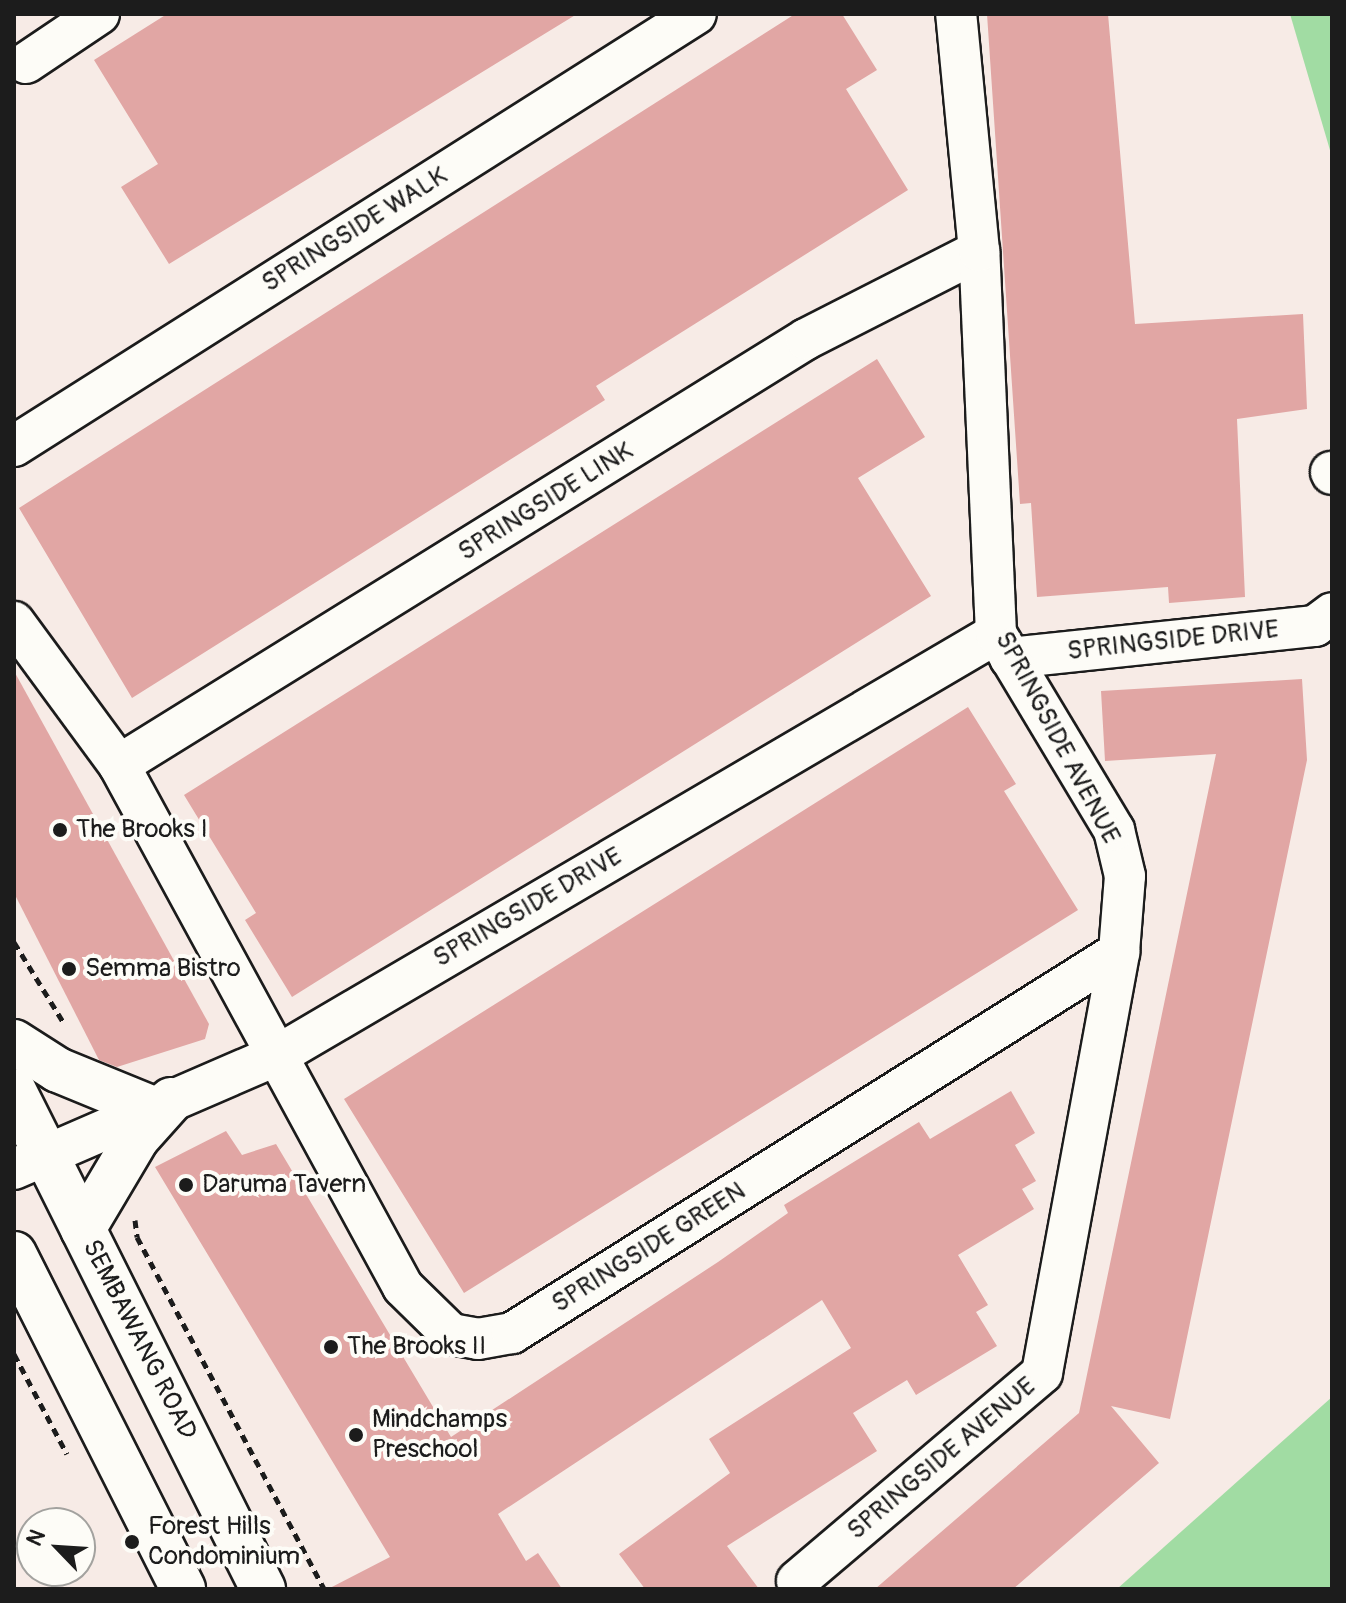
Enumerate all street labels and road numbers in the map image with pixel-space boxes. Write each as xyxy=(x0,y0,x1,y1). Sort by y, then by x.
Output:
street label: SPRINGSIDE WALK xyxy=(257,160,453,300)
street label: SPRINGSIDE LINK xyxy=(453,436,639,568)
street label: SPRINGSIDE DRIVE xyxy=(1066,614,1280,668)
street label: SPRINGSIDE AVENUE xyxy=(988,626,1126,850)
street label: SPRINGSIDE DRIVE xyxy=(428,841,628,975)
street label: SPRINGSIDE GREEN xyxy=(547,1176,751,1320)
street label: SEMBAWANG ROAD xyxy=(75,1235,203,1445)
street label: SPRINGSIDE AVENUE xyxy=(842,1371,1042,1547)

